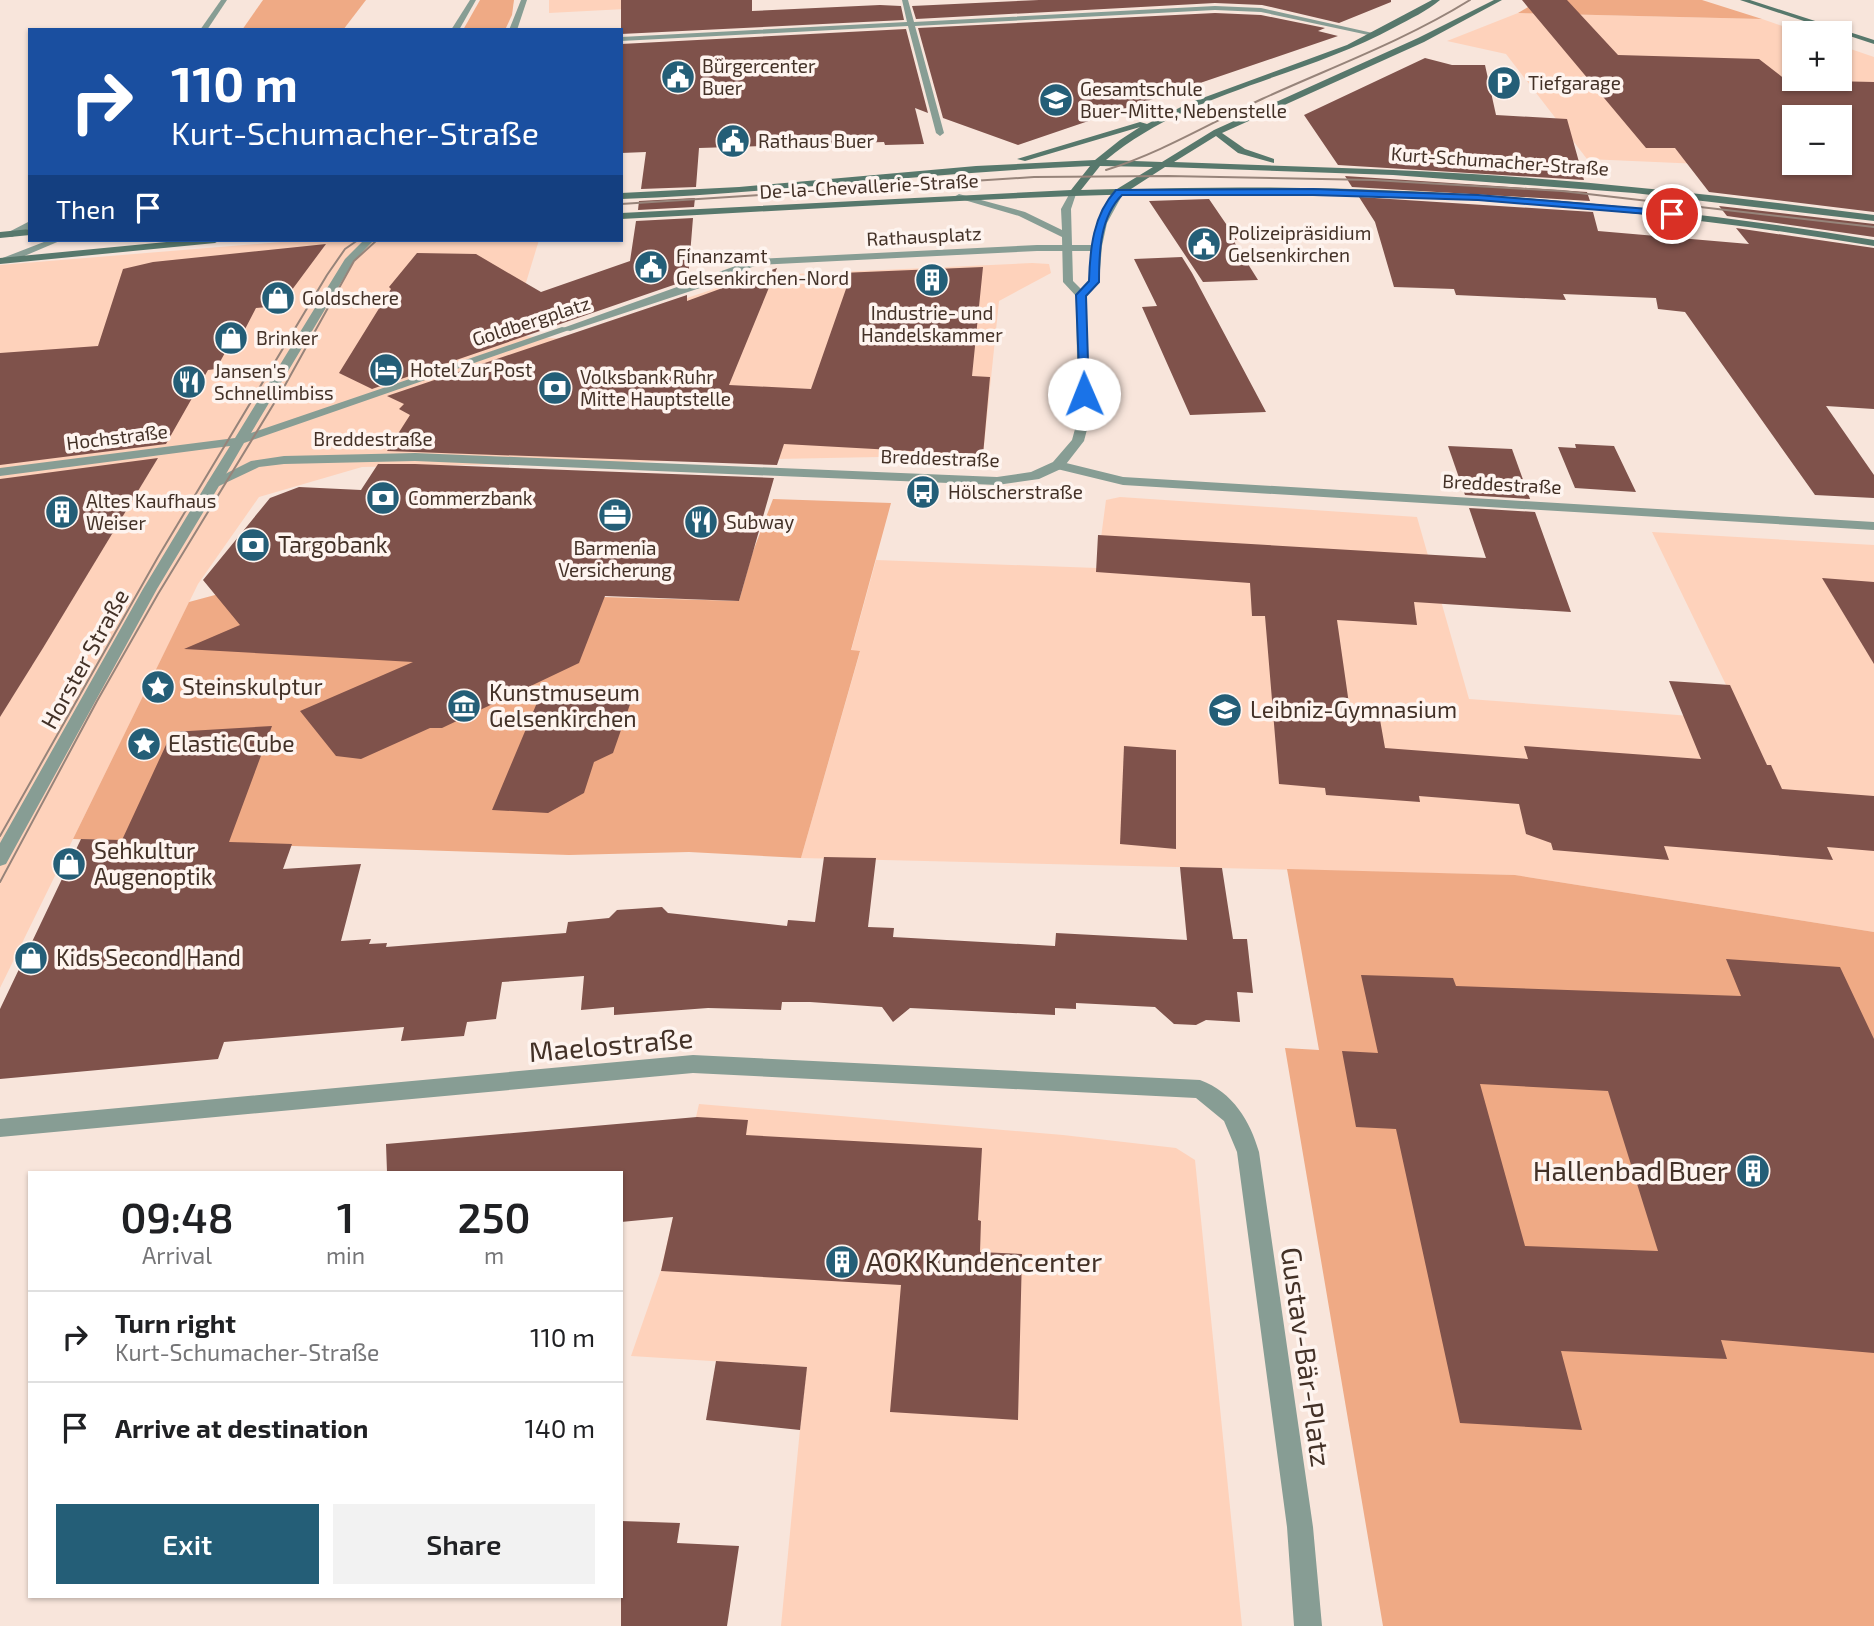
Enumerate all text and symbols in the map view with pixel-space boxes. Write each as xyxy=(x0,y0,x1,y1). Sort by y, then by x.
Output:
map controls xyxy=(1782,21,1852,175)
button: + xyxy=(1782,21,1852,91)
text: 110 m xyxy=(171,53,298,112)
place label: Bürgercenter Buer xyxy=(702,54,816,99)
icon: right xyxy=(56,56,147,147)
public building icon: Bürgercenter Buer xyxy=(659,58,697,96)
parking icon: Tiefgarage xyxy=(1485,64,1523,102)
place label: Tiefgarage xyxy=(1528,71,1621,94)
place label: Gesamtschule Buer-Mitte, Nebenstelle xyxy=(1080,77,1287,122)
school or university icon: Gesamtschule Buer-Mitte, Nebenstelle xyxy=(1037,81,1075,119)
button: − xyxy=(1782,105,1852,175)
text: Kurt-Schumacher-Straße xyxy=(171,113,539,151)
public building icon: Rathaus Buer xyxy=(714,122,752,160)
place label: Rathaus Buer xyxy=(758,129,874,152)
street label: Kurt-Schumacher-Straße xyxy=(1390,141,1610,180)
street label: De-la-Chevallerie-Straße xyxy=(759,168,979,203)
pin xyxy=(1642,184,1702,244)
icon: arrive xyxy=(129,189,167,227)
text: Then xyxy=(56,193,115,224)
icon: arrive xyxy=(1653,195,1691,233)
street label: Rathausplatz xyxy=(866,221,982,250)
place label: Polizeipräsidium Gelsenkirchen xyxy=(1228,221,1371,266)
public building icon: Polizeipräsidium Gelsenkirchen xyxy=(1185,225,1223,263)
place label: Finanzamt Gelsenkirchen-Nord xyxy=(676,244,849,289)
public building icon: Finanzamt Gelsenkirchen-Nord xyxy=(632,248,670,286)
building icon: Industrie- und Handelskammer xyxy=(913,261,951,299)
shop icon: Goldschere xyxy=(259,279,297,317)
place label: Goldschere xyxy=(302,286,399,309)
street label: Goldbergplatz xyxy=(469,291,593,350)
place label: Industrie- und Handelskammer xyxy=(861,301,1003,346)
shop icon: Brinker xyxy=(212,319,250,357)
place label: Brinker xyxy=(256,326,319,349)
hotel icon: Hotel Zur Post xyxy=(367,351,405,389)
position arrow xyxy=(1047,357,1121,431)
place label: Hotel Zur Post xyxy=(410,358,532,381)
place label: Jansen's Schnellimbiss xyxy=(214,359,334,404)
restaurant icon: Jansen's Schnellimbiss xyxy=(170,363,208,401)
place label: Volksbank Ruhr Mitte Hauptstelle xyxy=(580,365,731,410)
bank icon: Volksbank Ruhr Mitte Hauptstelle xyxy=(536,369,574,407)
street label: Hochstraße xyxy=(65,419,169,454)
street label: Breddestraße xyxy=(313,427,433,450)
street label: Breddestraße xyxy=(880,444,1000,471)
street label: Breddestraße xyxy=(1442,469,1562,498)
bus stop icon: Hölscherstraße xyxy=(904,473,942,511)
bank icon: Commerzbank xyxy=(364,479,402,517)
place label: Hölscherstraße xyxy=(948,480,1083,503)
place label: Commerzbank xyxy=(408,486,533,509)
place label: Altes Kaufhaus Weiser xyxy=(86,489,216,534)
building icon: Altes Kaufhaus Weiser xyxy=(43,493,81,531)
office icon: Barmenia Versicherung xyxy=(596,496,634,534)
restaurant icon: Subway xyxy=(682,503,720,541)
place label: Subway xyxy=(726,510,794,533)
bank icon: Targobank xyxy=(234,526,272,564)
place label: Targobank xyxy=(278,530,388,558)
place label: Barmenia Versicherung xyxy=(558,536,672,581)
street label: Horster Straße xyxy=(34,584,134,733)
place icon: Steinskulptur xyxy=(139,668,177,706)
place label: Steinskulptur xyxy=(182,672,323,700)
place label: Kunstmuseum Gelsenkirchen xyxy=(489,678,640,732)
museum icon: Kunstmuseum Gelsenkirchen xyxy=(445,687,483,725)
school or university icon: Leibniz-Gymnasium xyxy=(1206,691,1244,729)
place label: Leibniz-Gymnasium xyxy=(1250,695,1457,723)
place icon: Elastic Cube xyxy=(125,725,163,763)
place label: Elastic Cube xyxy=(168,729,295,757)
place label: Sehkultur Augenoptik xyxy=(94,836,213,890)
shop icon: Sehkultur Augenoptik xyxy=(50,845,88,883)
shop icon: Kids Second Hand xyxy=(12,939,50,977)
place label: Kids Second Hand xyxy=(56,943,241,971)
street label: Maelostraße xyxy=(527,1020,694,1068)
building icon: Hallenbad Buer xyxy=(1734,1152,1772,1190)
place label: Hallenbad Buer xyxy=(1533,1153,1728,1187)
text: 09:48 xyxy=(120,1191,234,1241)
text: 1 xyxy=(337,1191,354,1241)
text: 250 xyxy=(458,1191,531,1241)
text: Arrival xyxy=(142,1241,212,1269)
text: min xyxy=(326,1241,365,1269)
text: m xyxy=(484,1241,504,1269)
building icon: AOK Kundencenter xyxy=(823,1243,861,1281)
place label: AOK Kundencenter xyxy=(866,1244,1102,1278)
street label: Gustav-Bär-Platz xyxy=(1275,1245,1339,1469)
text: Turn right xyxy=(115,1307,236,1338)
icon: right xyxy=(56,1318,94,1356)
text: 110 m xyxy=(530,1321,595,1352)
text: Kurt-Schumacher-Straße xyxy=(115,1338,379,1366)
icon: arrive xyxy=(56,1409,94,1447)
text: Arrive at destination xyxy=(115,1412,368,1443)
text: 140 m xyxy=(524,1412,595,1443)
button: Exit xyxy=(56,1504,319,1584)
button: Share xyxy=(333,1504,595,1584)

